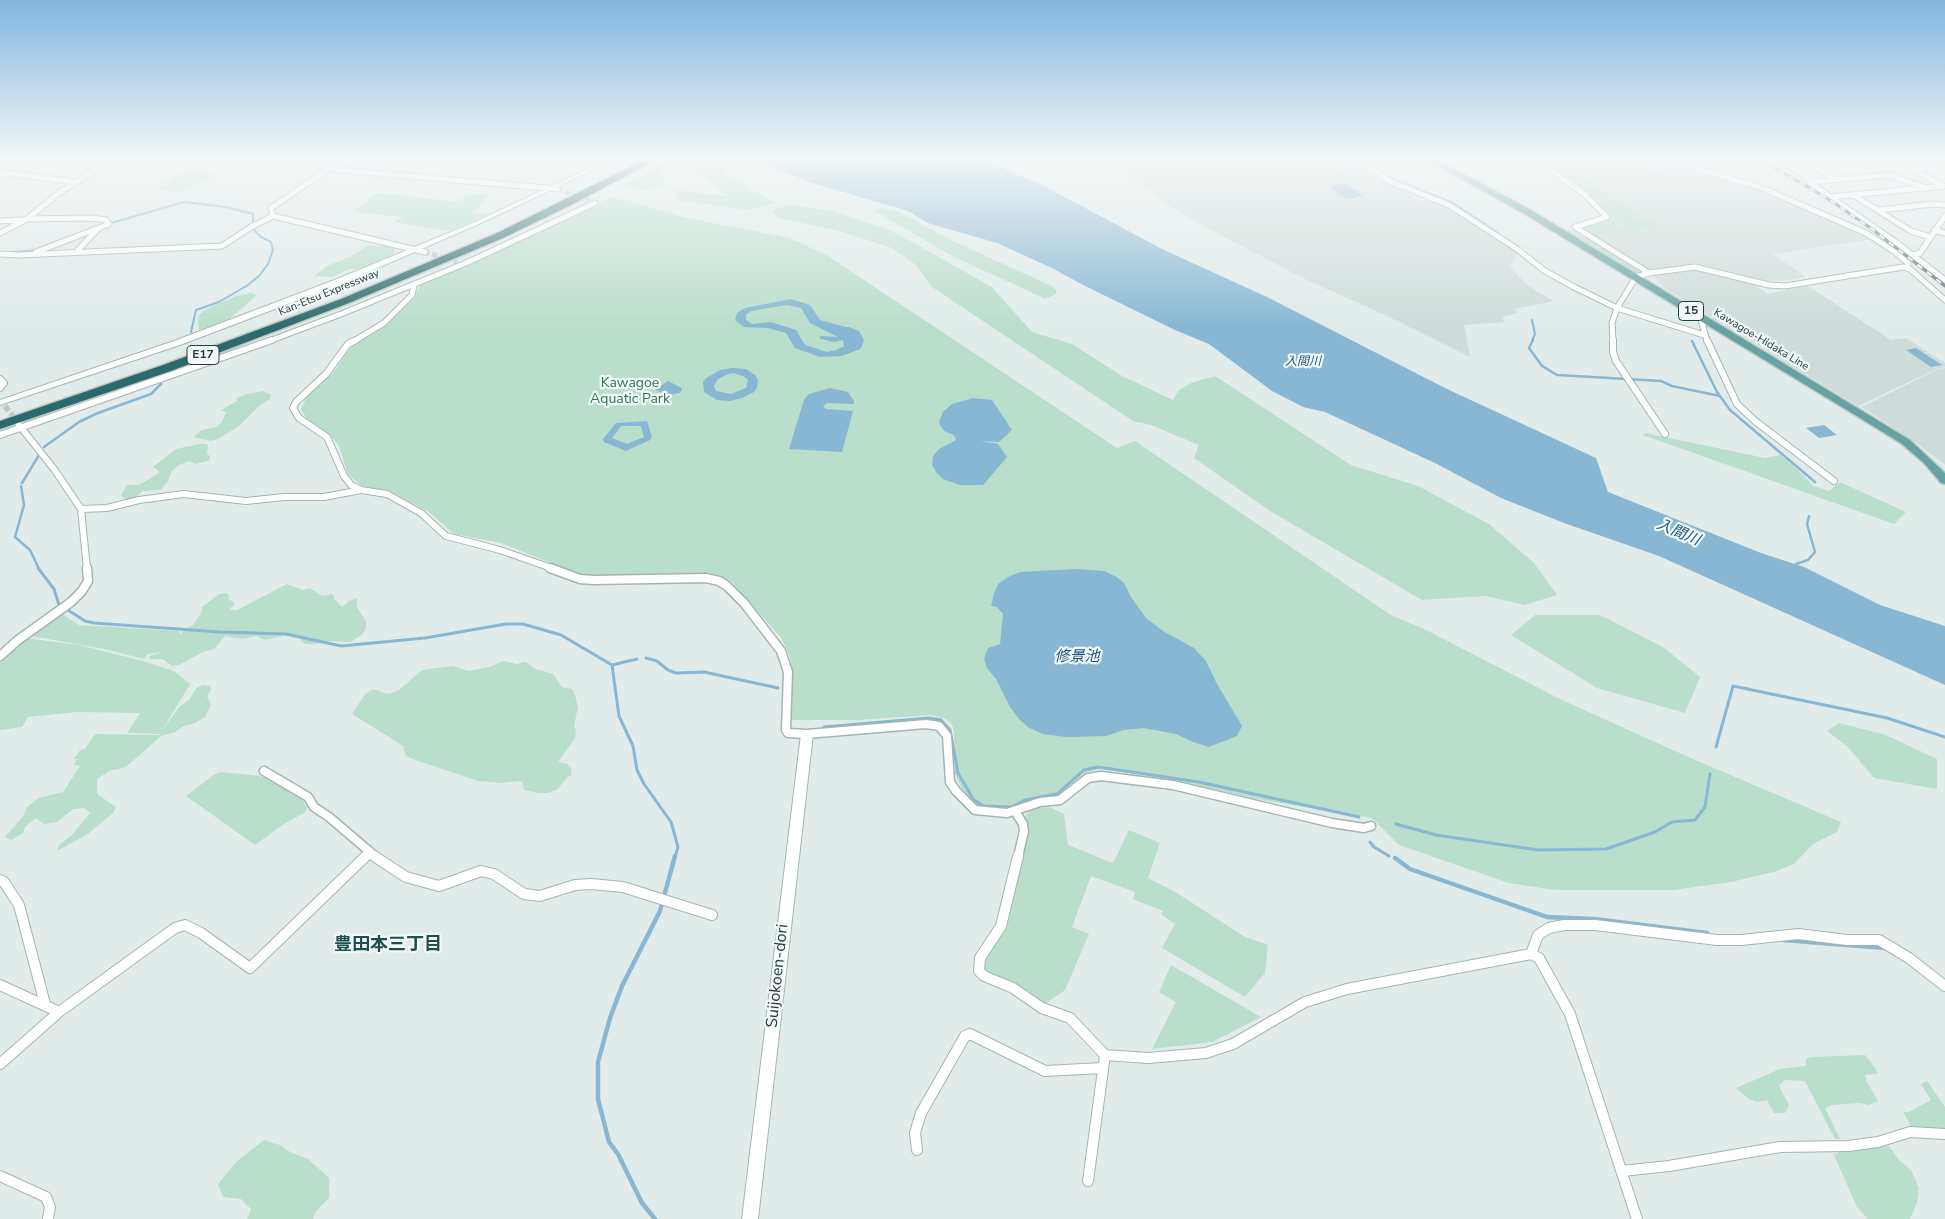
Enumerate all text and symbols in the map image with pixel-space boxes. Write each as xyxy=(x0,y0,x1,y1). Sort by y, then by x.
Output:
street label: Kan-Etsu Expressway xyxy=(277,267,381,319)
road number: 15 xyxy=(1678,302,1704,321)
street label: Kawagoe-Hidaka Line xyxy=(1711,306,1811,374)
road number: E17 xyxy=(187,346,219,364)
water label: 入間川 xyxy=(1285,355,1321,369)
park label: Kawagoe Aquatic Park xyxy=(590,376,670,408)
water label: 入間川 xyxy=(1654,516,1702,550)
water label: 修景池 xyxy=(1055,648,1099,666)
street label: Suijokoen-dori xyxy=(763,923,793,1029)
district label: 豊田本三丁目 xyxy=(334,935,442,957)

